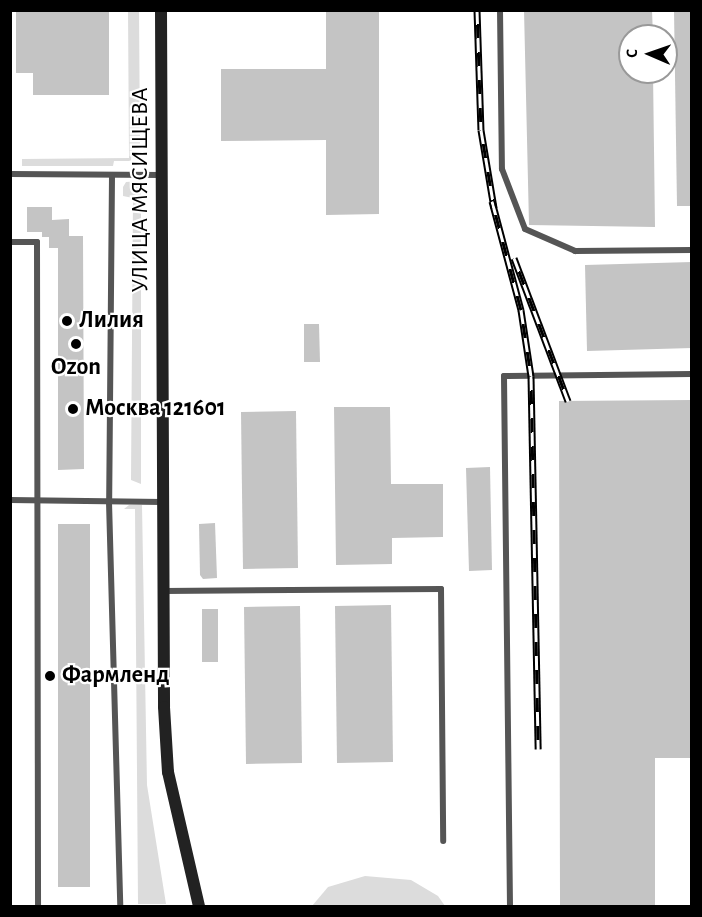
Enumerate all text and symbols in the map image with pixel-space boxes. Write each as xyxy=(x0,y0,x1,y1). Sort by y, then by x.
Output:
north arrow xyxy=(618,24,678,84)
text: С xyxy=(624,49,640,58)
street label: УЛИЦА МЯСИЩЕВА xyxy=(127,87,155,293)
place label: Лилия xyxy=(79,307,144,335)
marker: Лилия xyxy=(60,314,74,328)
marker: Ozon xyxy=(69,337,83,351)
place label: Ozon xyxy=(51,354,101,382)
place label: Москва 121601 xyxy=(85,395,226,423)
marker: Москва 121601 xyxy=(66,402,80,416)
place label: Фармленд xyxy=(62,662,170,690)
marker: Фармленд xyxy=(43,669,57,683)

